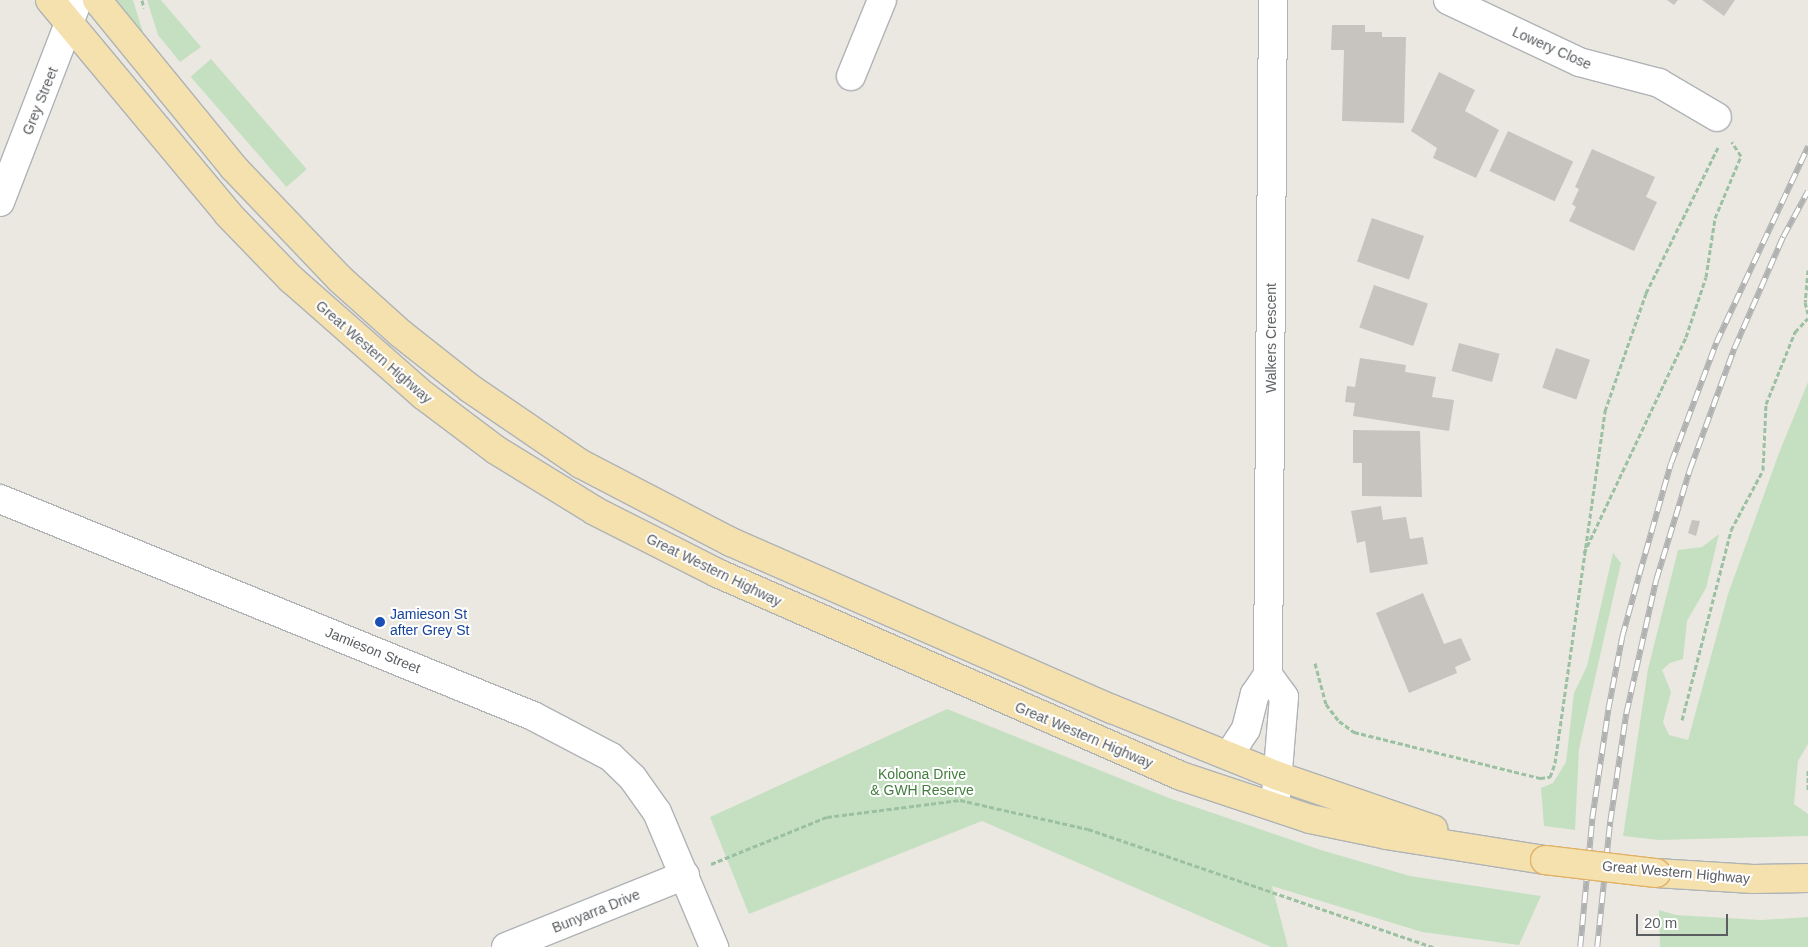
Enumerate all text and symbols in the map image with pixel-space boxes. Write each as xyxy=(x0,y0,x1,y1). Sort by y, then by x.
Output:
street label: Lowery Close xyxy=(1510,23,1594,73)
street label: Grey Street xyxy=(19,65,61,137)
street label: Walkers Crescent xyxy=(1263,283,1279,393)
street label: Great Western Highway xyxy=(313,297,435,407)
street label: Great Western Highway xyxy=(644,530,784,610)
place label: Jamieson St after Grey St xyxy=(390,606,469,638)
marker: Jamieson St after Grey St xyxy=(374,616,386,628)
street label: Jamieson Street xyxy=(323,623,423,677)
street label: Great Western Highway xyxy=(1012,698,1156,772)
park label: Koloona Drive & GWH Reserve xyxy=(870,766,974,799)
street label: Great Western Highway xyxy=(1601,857,1751,887)
street label: Bunyarra Drive xyxy=(550,886,642,936)
scale bar xyxy=(1638,904,1730,936)
text: 20 m xyxy=(1644,914,1677,931)

